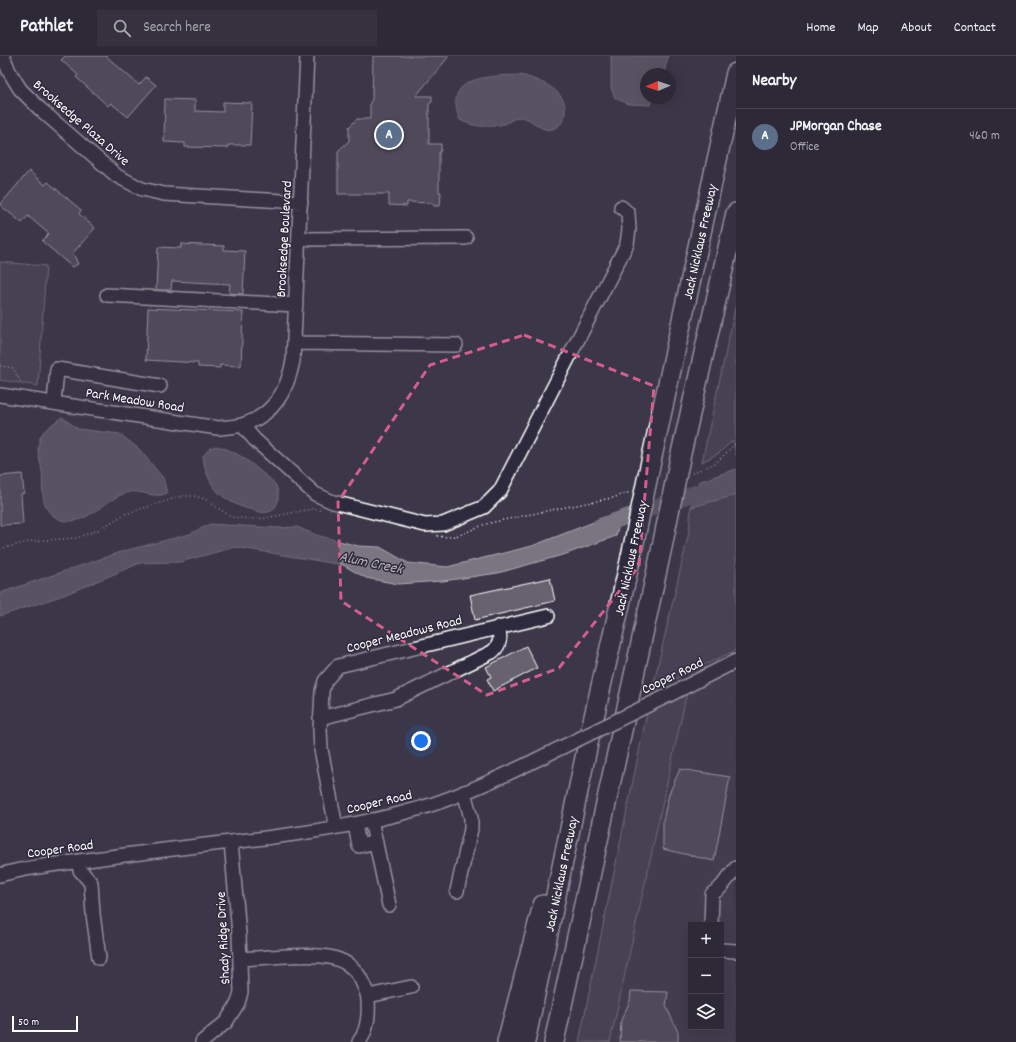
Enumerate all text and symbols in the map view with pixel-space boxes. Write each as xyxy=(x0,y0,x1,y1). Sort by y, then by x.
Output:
search box xyxy=(97,10,377,46)
text: Pathlet xyxy=(20,14,73,41)
icon: search xyxy=(111,17,133,39)
text: Search here xyxy=(143,17,211,39)
text: Home xyxy=(806,18,835,38)
text: Map xyxy=(857,18,879,38)
text: About xyxy=(901,18,932,38)
text: Contact xyxy=(954,18,996,38)
north arrow xyxy=(640,68,676,104)
text: Nearby xyxy=(752,70,796,94)
street label: Brooksedge Plaza Drive xyxy=(28,76,133,171)
text: JPMorgan Chase xyxy=(790,116,882,138)
pin: A xyxy=(376,120,402,150)
text: A xyxy=(761,127,769,146)
text: 460 m xyxy=(969,127,1000,146)
text: Office xyxy=(790,138,819,157)
street label: Brooksedge Boulevard xyxy=(272,180,298,298)
street label: Jack Nicklaus Freeway xyxy=(679,182,723,301)
street label: Park Meadow Road xyxy=(84,383,185,419)
street label: Jack Nicklaus Freeway xyxy=(610,499,654,618)
water label: Alum Creek xyxy=(337,547,406,582)
street label: Cooper Meadows Road xyxy=(345,611,464,659)
street label: Cooper Road xyxy=(639,653,707,700)
your location xyxy=(411,731,431,751)
street label: Cooper Road xyxy=(345,786,414,820)
street label: Jack Nicklaus Freeway xyxy=(541,814,584,934)
street label: Cooper Road xyxy=(26,835,95,865)
street label: Shady Ridge Drive xyxy=(212,891,236,985)
map controls xyxy=(688,922,724,1030)
button: + xyxy=(688,922,724,958)
button: − xyxy=(688,958,724,994)
button: layers xyxy=(688,994,724,1030)
scale bar xyxy=(12,1014,78,1033)
text: 50 m xyxy=(18,1015,39,1031)

